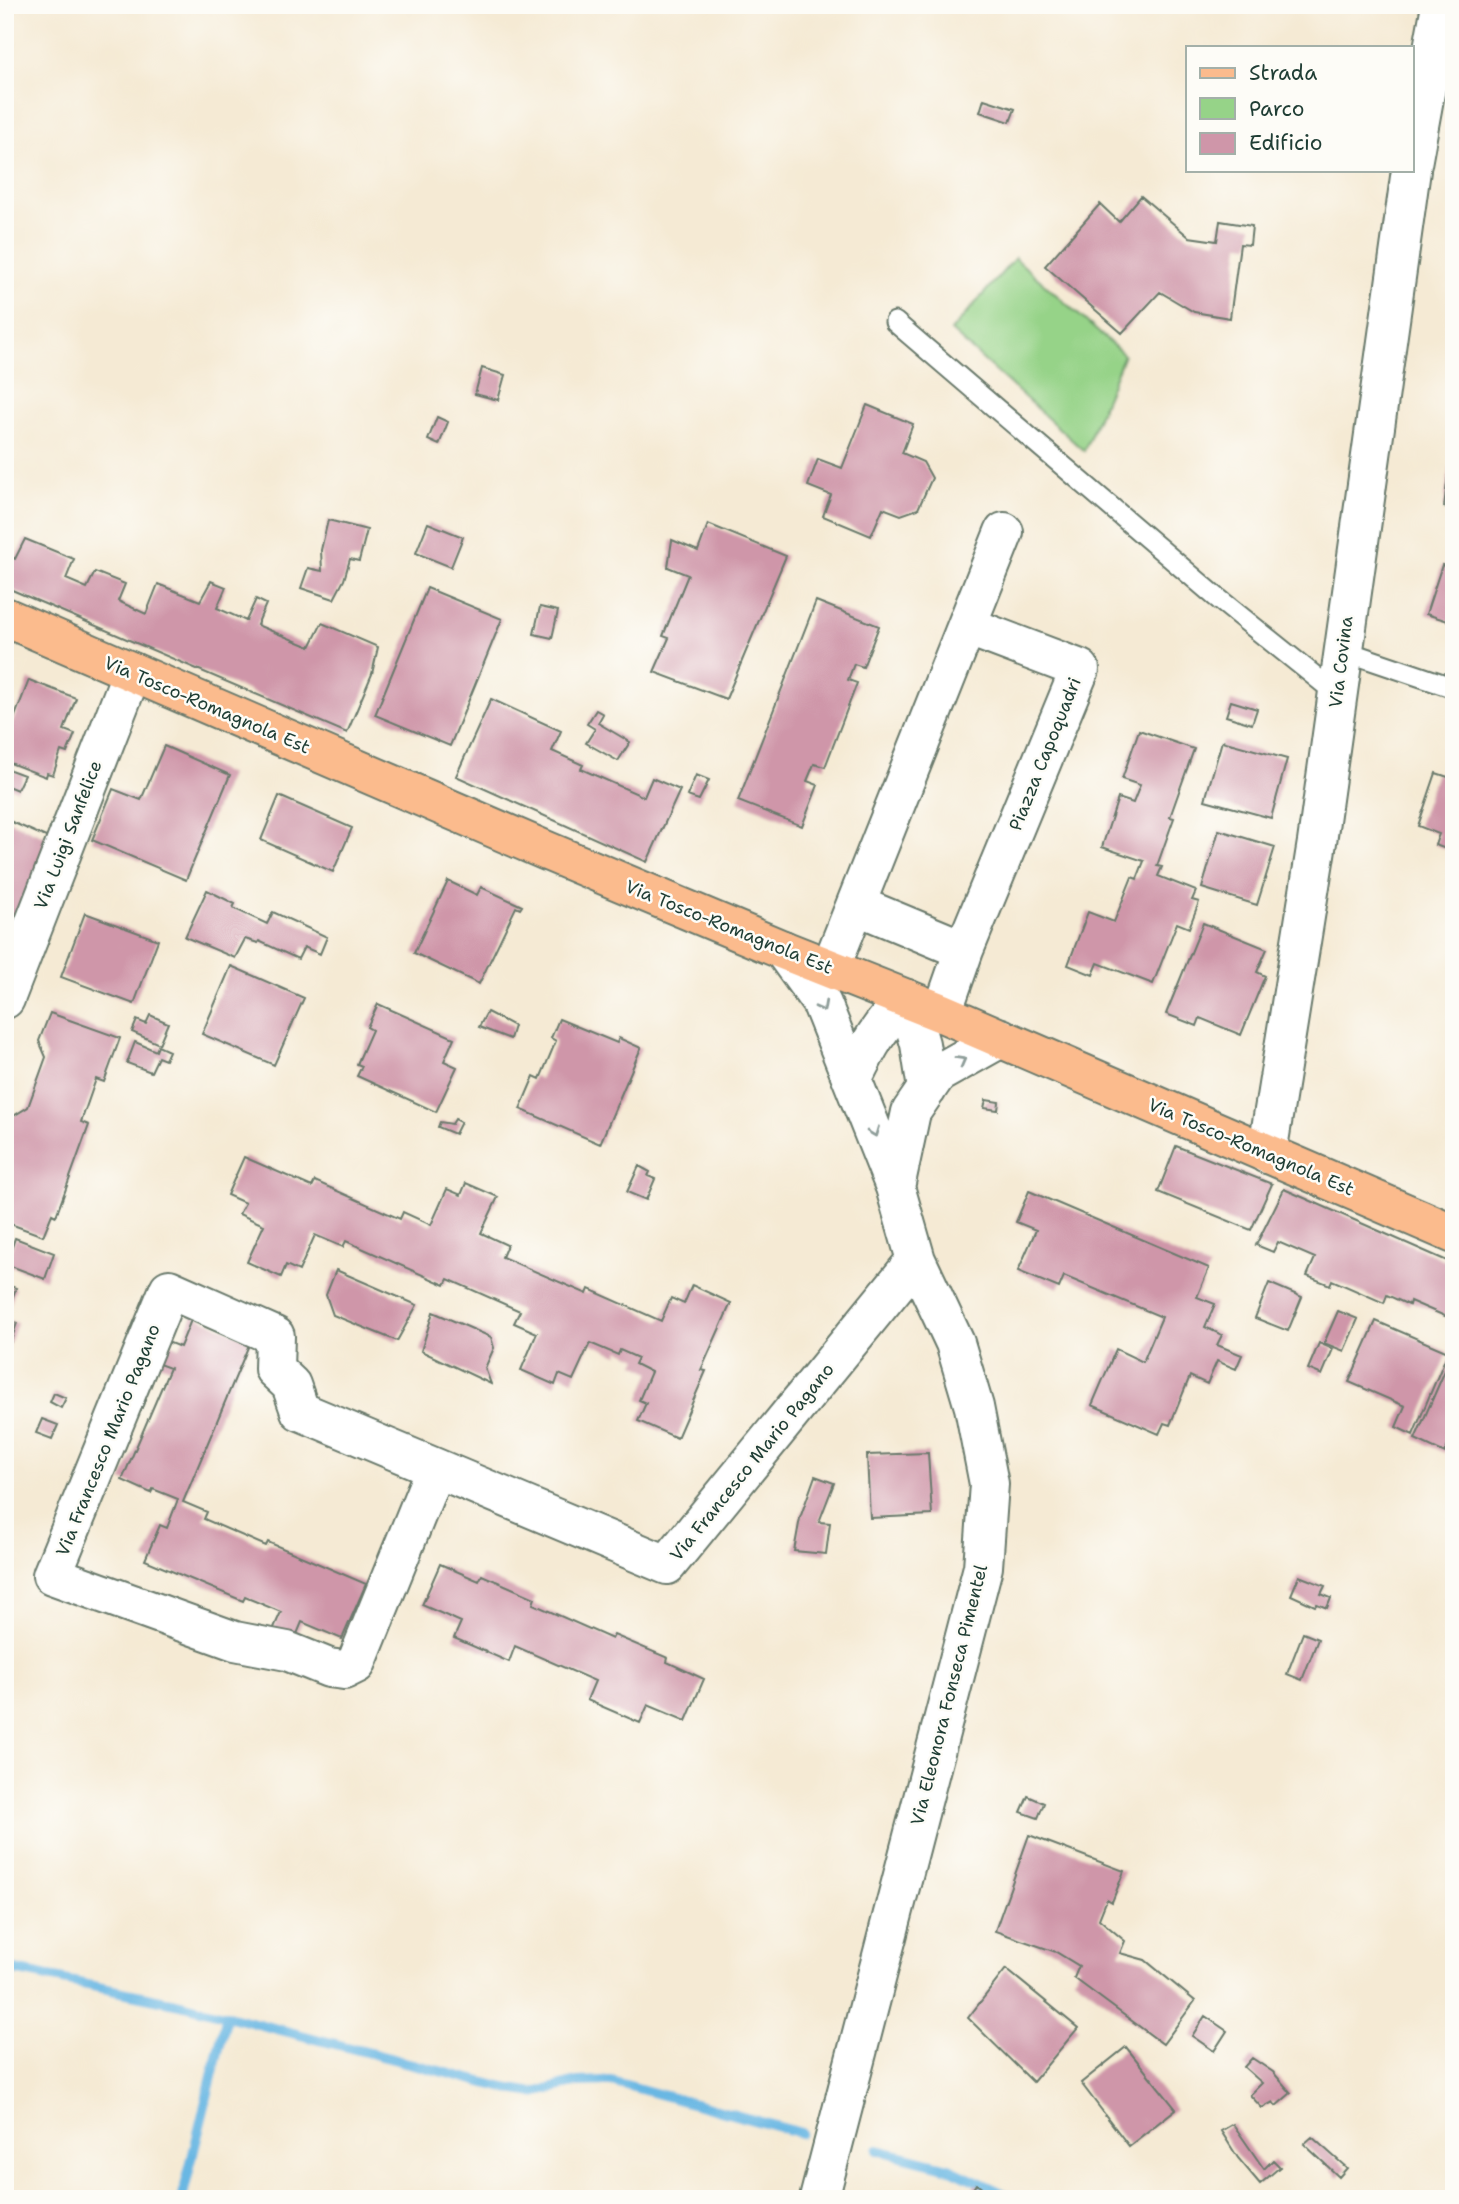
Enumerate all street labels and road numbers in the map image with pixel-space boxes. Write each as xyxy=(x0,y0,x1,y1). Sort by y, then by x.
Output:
street label: Via Covina xyxy=(1323,615,1359,709)
street label: Via Tosco-Romagnola Est xyxy=(100,651,314,759)
street label: Piazza Capoquadri xyxy=(1003,674,1087,834)
street label: Via Luigi Sanfelice xyxy=(29,757,107,913)
street label: Via Tosco-Romagnola Est xyxy=(622,874,836,980)
street label: Via Tosco-Romagnola Est xyxy=(1144,1093,1358,1201)
street label: Via Francesco Mario Pagano xyxy=(50,1320,166,1560)
street label: Via Francesco Mario Pagano xyxy=(664,1358,840,1566)
street label: Via Eleonora Fonseca Pimentel xyxy=(905,1562,993,1828)

